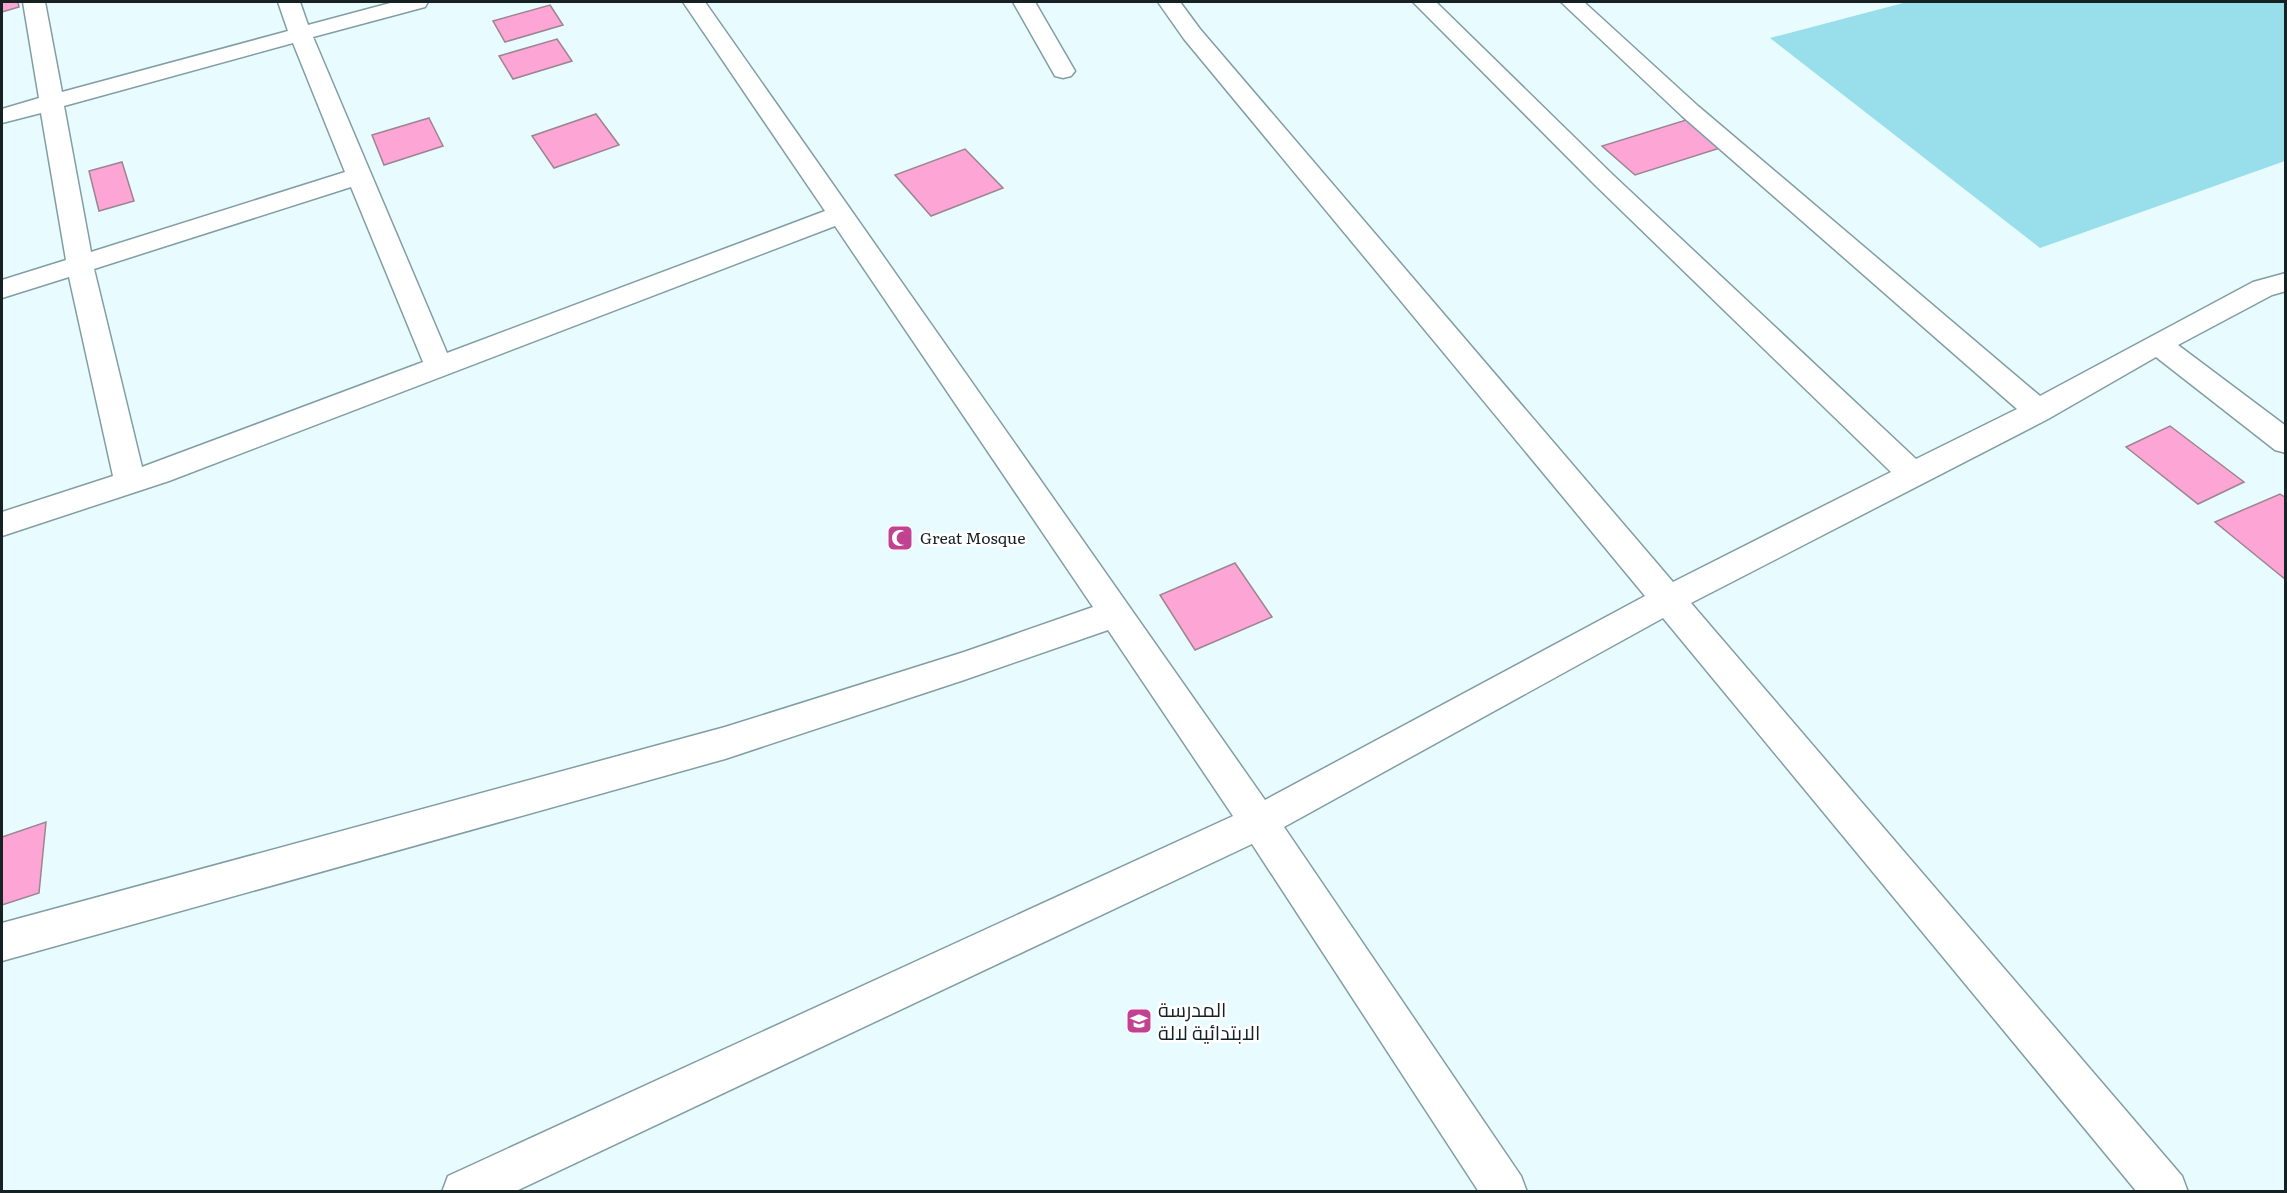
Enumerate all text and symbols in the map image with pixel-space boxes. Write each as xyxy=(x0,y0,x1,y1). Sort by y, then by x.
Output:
mosque icon: Great Mosque xyxy=(885,523,915,553)
place label: Great Mosque xyxy=(920,525,1026,549)
place label: المدرسة الابتدائية لالة xyxy=(1158,993,1260,1046)
school or university icon: المدرسة الابتدائية لالة xyxy=(1124,1006,1154,1036)

